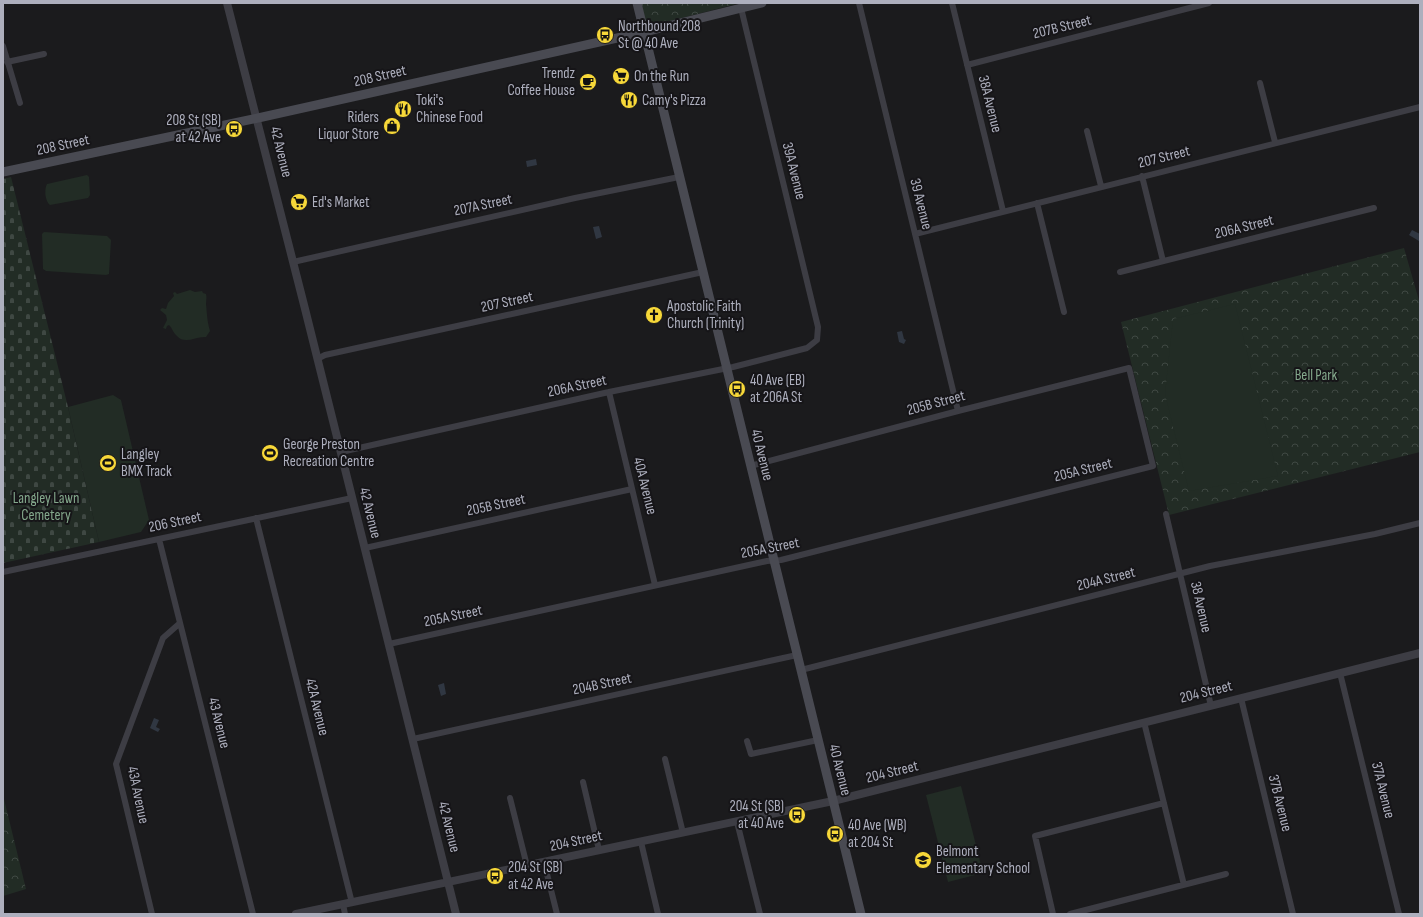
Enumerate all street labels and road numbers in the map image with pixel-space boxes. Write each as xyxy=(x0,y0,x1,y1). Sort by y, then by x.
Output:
street label: 207B Street xyxy=(1031,10,1094,43)
street label: 208 Street xyxy=(352,61,409,91)
street label: 38A Avenue xyxy=(974,73,1006,135)
street label: 42 Avenue xyxy=(266,125,296,179)
street label: 208 Street xyxy=(35,130,92,160)
street label: 39A Avenue xyxy=(778,140,810,202)
street label: 207 Street xyxy=(1136,141,1192,173)
street label: 39 Avenue xyxy=(905,176,937,232)
street label: 207A Street xyxy=(452,189,514,220)
street label: 206A Street xyxy=(1213,210,1276,243)
street label: 207 Street xyxy=(479,287,535,317)
street label: 206A Street xyxy=(546,370,609,402)
street label: 205B Street xyxy=(905,386,968,420)
street label: 40 Avenue xyxy=(746,427,778,483)
street label: 205A Street xyxy=(1052,454,1114,486)
street label: 40A Avenue xyxy=(629,455,661,517)
street label: 42 Avenue xyxy=(355,486,385,540)
street label: 205B Street xyxy=(465,489,528,520)
street label: 206 Street xyxy=(147,507,204,537)
street label: 205A Street xyxy=(739,533,801,563)
street label: 204A Street xyxy=(1075,562,1138,595)
street label: 38 Avenue xyxy=(1186,580,1216,634)
street label: 205A Street xyxy=(422,600,484,631)
street label: 204B Street xyxy=(571,668,634,700)
street label: 204 Street xyxy=(1178,676,1235,708)
street label: 42A Avenue xyxy=(301,677,333,737)
street label: 43 Avenue xyxy=(204,696,234,750)
street label: 40 Avenue xyxy=(824,742,856,798)
street label: 204 Street xyxy=(864,756,921,788)
street label: 37A Avenue xyxy=(1367,760,1399,820)
street label: 43A Avenue xyxy=(123,765,153,825)
street label: 37B Avenue xyxy=(1264,772,1296,834)
street label: 42 Avenue xyxy=(434,800,464,854)
street label: 204 Street xyxy=(548,826,604,856)

